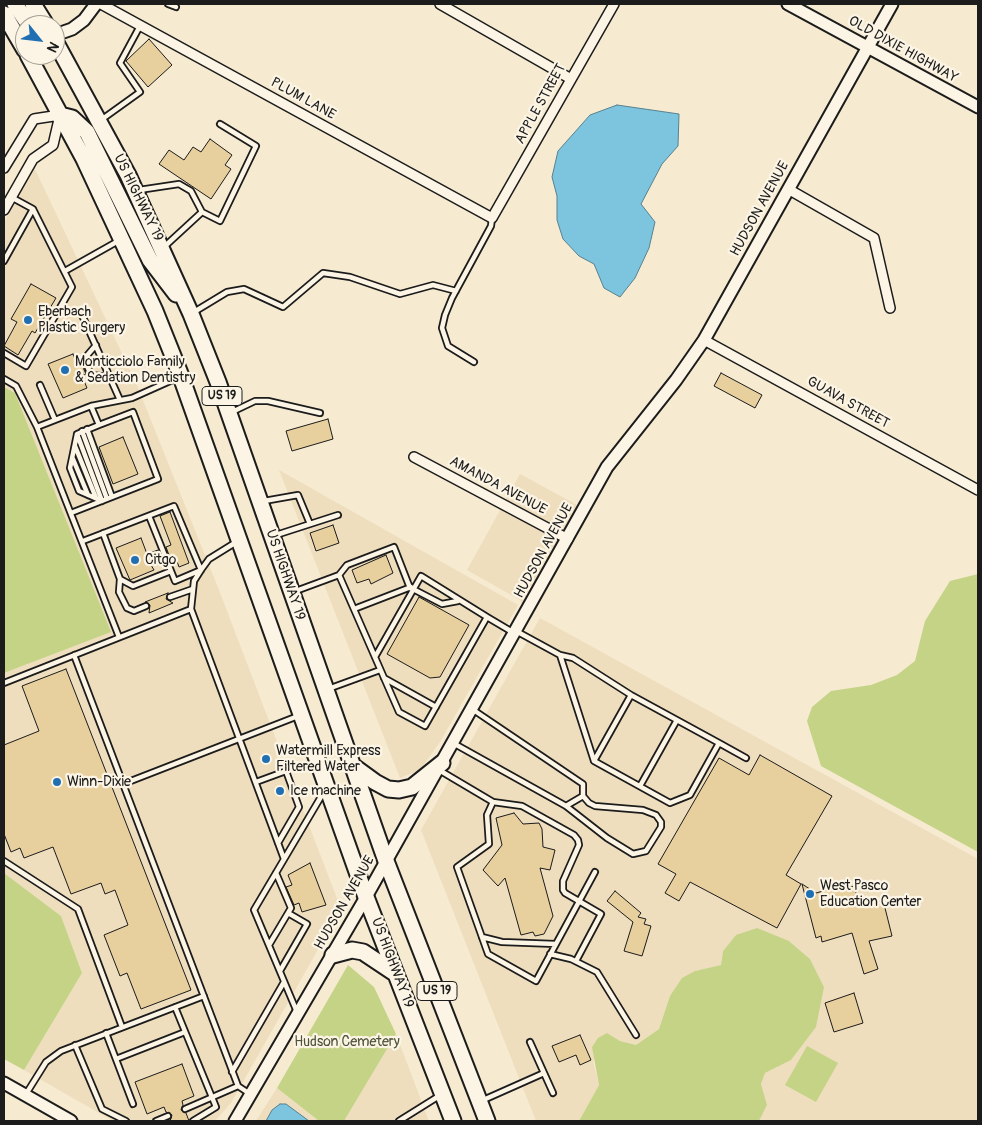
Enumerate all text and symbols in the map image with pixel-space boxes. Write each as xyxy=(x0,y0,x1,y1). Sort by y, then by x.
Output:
street label: OLD DIXIE HIGHWAY xyxy=(845,13,961,87)
north arrow xyxy=(15,15,65,65)
text: N xyxy=(43,39,62,55)
street label: APPLE STREET xyxy=(512,61,570,147)
street label: PLUM LANE xyxy=(268,74,338,124)
street label: US HIGHWAY 19 xyxy=(110,152,166,244)
street label: HUDSON AVENUE xyxy=(727,159,793,259)
place label: Eberbach Plastic Surgery xyxy=(38,304,125,336)
marker: Eberbach Plastic Surgery xyxy=(22,314,34,326)
place label: Monticciolo Family & Sedation Dentistry xyxy=(75,354,195,387)
marker: Monticciolo Family & Sedation Dentistry xyxy=(59,364,71,376)
street label: GUAVA STREET xyxy=(804,373,892,433)
road number: US 19 xyxy=(202,386,242,406)
street label: AMANDA AVENUE xyxy=(446,453,550,519)
street label: HUDSON AVENUE xyxy=(511,501,577,601)
street label: US HIGHWAY 19 xyxy=(262,527,308,623)
place label: Citgo xyxy=(145,552,176,568)
marker: Citgo xyxy=(129,554,141,566)
place label: Watermill Express Filtered Water xyxy=(276,743,381,776)
marker: Watermill Express Filtered Water xyxy=(260,753,272,765)
place label: Winn-Dixie xyxy=(67,774,131,790)
marker: Winn-Dixie xyxy=(51,776,63,788)
place label: Ice machine xyxy=(290,783,361,799)
marker: Ice machine xyxy=(274,785,286,797)
street label: HUDSON AVENUE xyxy=(311,853,379,953)
place label: West Pasco Education Center xyxy=(820,878,921,910)
marker: West Pasco Education Center xyxy=(804,888,816,900)
street label: US HIGHWAY 19 xyxy=(367,916,417,1010)
road number: US 19 xyxy=(417,981,457,1000)
park label: Hudson Cemetery xyxy=(294,1034,400,1050)

